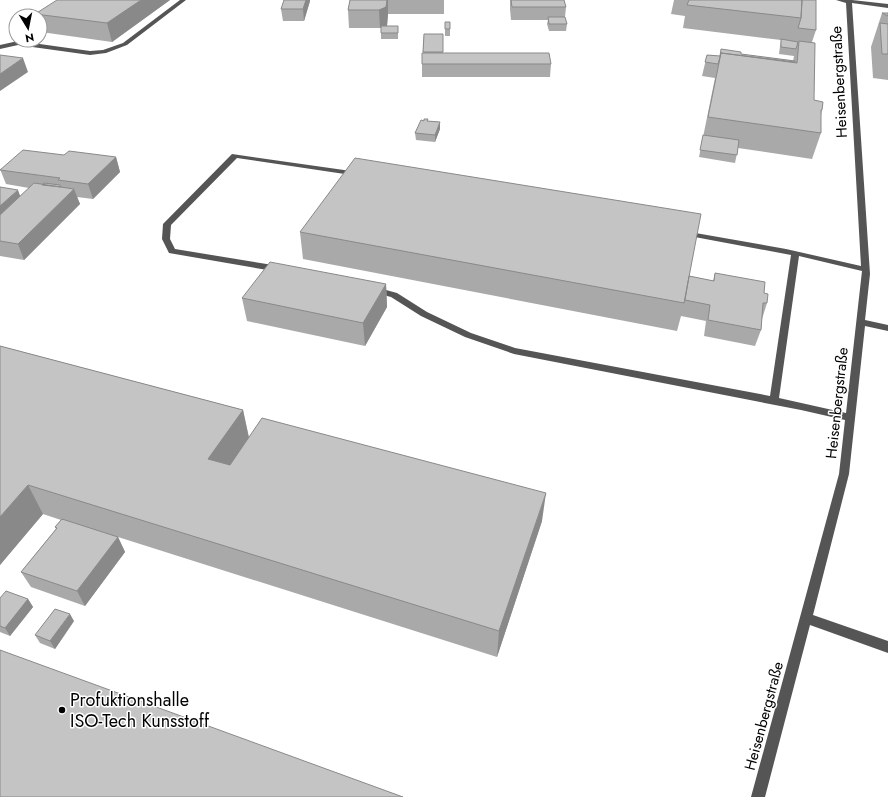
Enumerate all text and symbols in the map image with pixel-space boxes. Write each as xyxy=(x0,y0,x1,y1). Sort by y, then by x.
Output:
north arrow xyxy=(8,8,48,48)
street label: Heisenbergstraße xyxy=(825,25,853,138)
text: N xyxy=(24,29,35,46)
street label: Heisenbergstraße xyxy=(820,346,854,460)
street label: Heisenbergstraße xyxy=(739,659,789,773)
place label: Profuktionshalle ISO-Tech Kunsstoff xyxy=(70,687,210,734)
marker: Profuktionshalle ISO-Tech Kunsstoff xyxy=(57,705,67,715)

